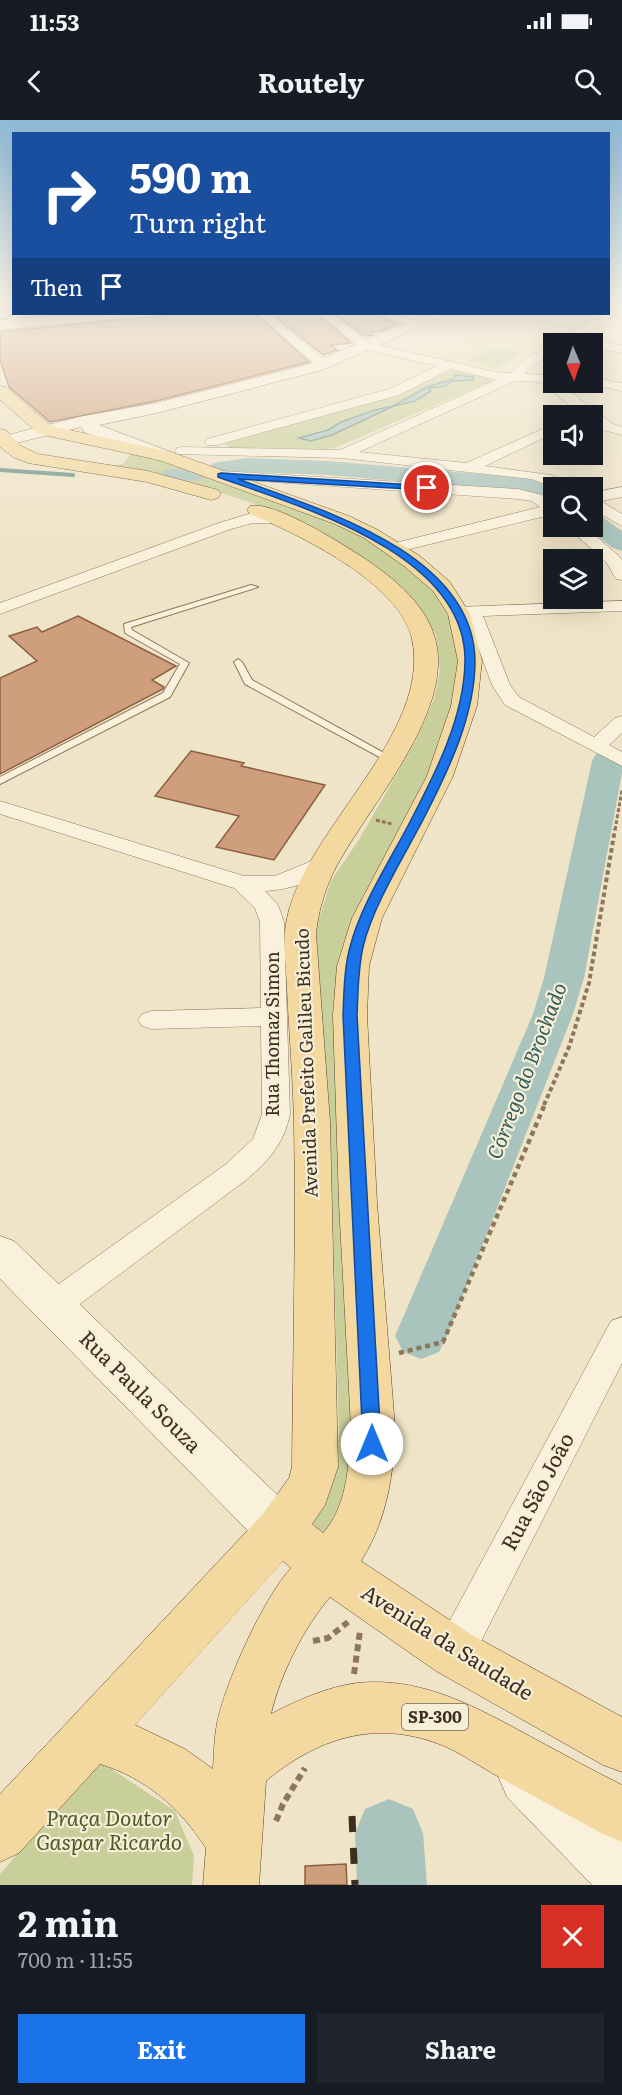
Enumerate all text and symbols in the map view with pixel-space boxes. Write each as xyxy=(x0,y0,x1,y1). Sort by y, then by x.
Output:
text: 11:53 xyxy=(30,5,79,38)
text: Routely xyxy=(258,61,364,101)
icon: back xyxy=(18,65,51,98)
icon: search xyxy=(571,65,604,98)
text: 590 m xyxy=(129,144,252,206)
icon: right xyxy=(30,156,108,234)
text: Turn right xyxy=(129,201,266,241)
text: Then xyxy=(30,270,83,303)
icon: arrive xyxy=(95,270,128,303)
north arrow xyxy=(543,333,603,393)
map controls xyxy=(543,333,603,609)
button: sound xyxy=(543,405,603,465)
pin xyxy=(401,462,452,513)
icon: arrive xyxy=(410,471,443,504)
button: search xyxy=(543,477,603,537)
button: layers xyxy=(543,549,603,609)
street label: Avenida Prefeito Galileu Bicudo xyxy=(287,928,324,1198)
street label: Rua Thomaz Simon xyxy=(258,951,285,1117)
water label: Córrego do Brochado xyxy=(478,978,573,1163)
street label: Rua Paula Souza xyxy=(74,1322,210,1459)
position arrow xyxy=(340,1412,404,1476)
street label: Rua São João xyxy=(492,1426,580,1555)
street label: Avenida da Saudade xyxy=(356,1575,541,1706)
road number: SP-300 xyxy=(402,1704,468,1730)
park label: Praça Doutor Gaspar Ricardo xyxy=(36,1801,182,1856)
text: 2 min xyxy=(18,1895,119,1948)
button: close xyxy=(541,1905,604,1968)
text: 700 m · 11:55 xyxy=(18,1944,133,1974)
button: Exit xyxy=(18,2014,305,2083)
button: Share xyxy=(317,2014,604,2083)

